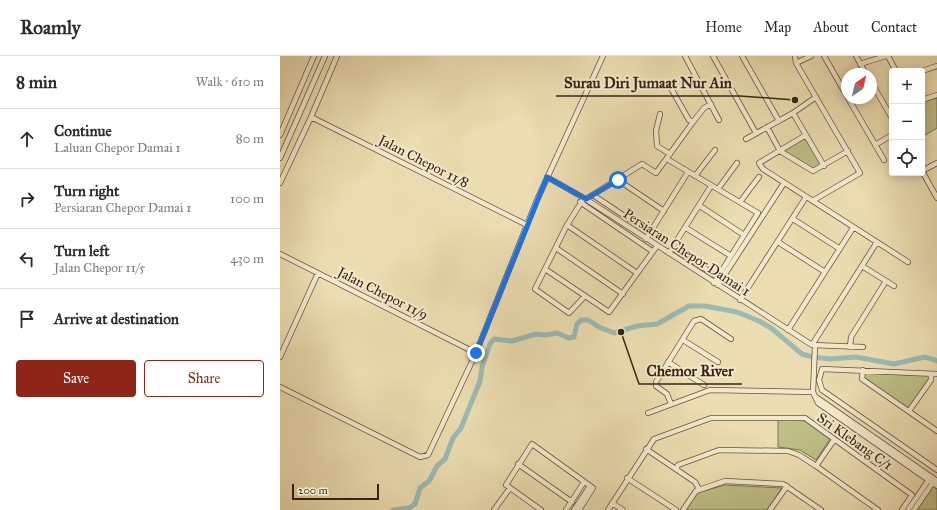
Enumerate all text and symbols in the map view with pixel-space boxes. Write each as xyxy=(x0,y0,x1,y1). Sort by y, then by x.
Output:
text: Roamly xyxy=(20,16,81,39)
text: Home xyxy=(705,19,742,36)
text: Map xyxy=(764,19,791,36)
text: About xyxy=(813,19,849,36)
text: Contact xyxy=(871,19,917,36)
north arrow xyxy=(841,68,877,104)
map controls xyxy=(889,68,925,176)
button: + xyxy=(889,68,925,104)
callout: Surau Diri Jumaat Nur Ain xyxy=(556,69,740,96)
text: 8 min xyxy=(16,72,57,93)
text: Walk · 610 m xyxy=(196,74,264,90)
text: Surau Diri Jumaat Nur Ain xyxy=(564,74,733,93)
button: − xyxy=(889,104,925,140)
text: Continue xyxy=(54,122,112,140)
icon: ahead xyxy=(16,128,38,150)
street label: Jalan Chepor 11/8 xyxy=(373,130,472,192)
text: 80 m xyxy=(236,131,264,147)
text: Laluan Chepor Damai 1 xyxy=(54,140,181,156)
button: locate xyxy=(889,140,925,176)
route start xyxy=(609,171,627,189)
text: Turn right xyxy=(54,182,119,200)
icon: right xyxy=(16,188,38,210)
text: 100 m xyxy=(230,191,264,207)
text: Persiaran Chepor Damai 1 xyxy=(54,200,191,216)
street label: Persiaran Chepor Damai 1 xyxy=(620,205,754,300)
text: Turn left xyxy=(54,242,110,260)
icon: left xyxy=(16,248,38,270)
text: 430 m xyxy=(230,251,264,267)
text: Jalan Chepor 11/5 xyxy=(54,260,145,276)
street label: Jalan Chepor 11/9 xyxy=(332,262,431,324)
icon: arrive xyxy=(16,308,38,330)
text: Arrive at destination xyxy=(54,310,179,328)
route end xyxy=(467,344,485,362)
callout: Chemor River xyxy=(639,357,742,384)
button: Save xyxy=(16,360,136,397)
button: Share xyxy=(144,360,264,397)
text: Chemor River xyxy=(646,362,734,380)
street label: Sri Klebang C/1 xyxy=(814,409,896,474)
scale bar xyxy=(292,482,379,501)
text: 200 m xyxy=(298,484,328,497)

